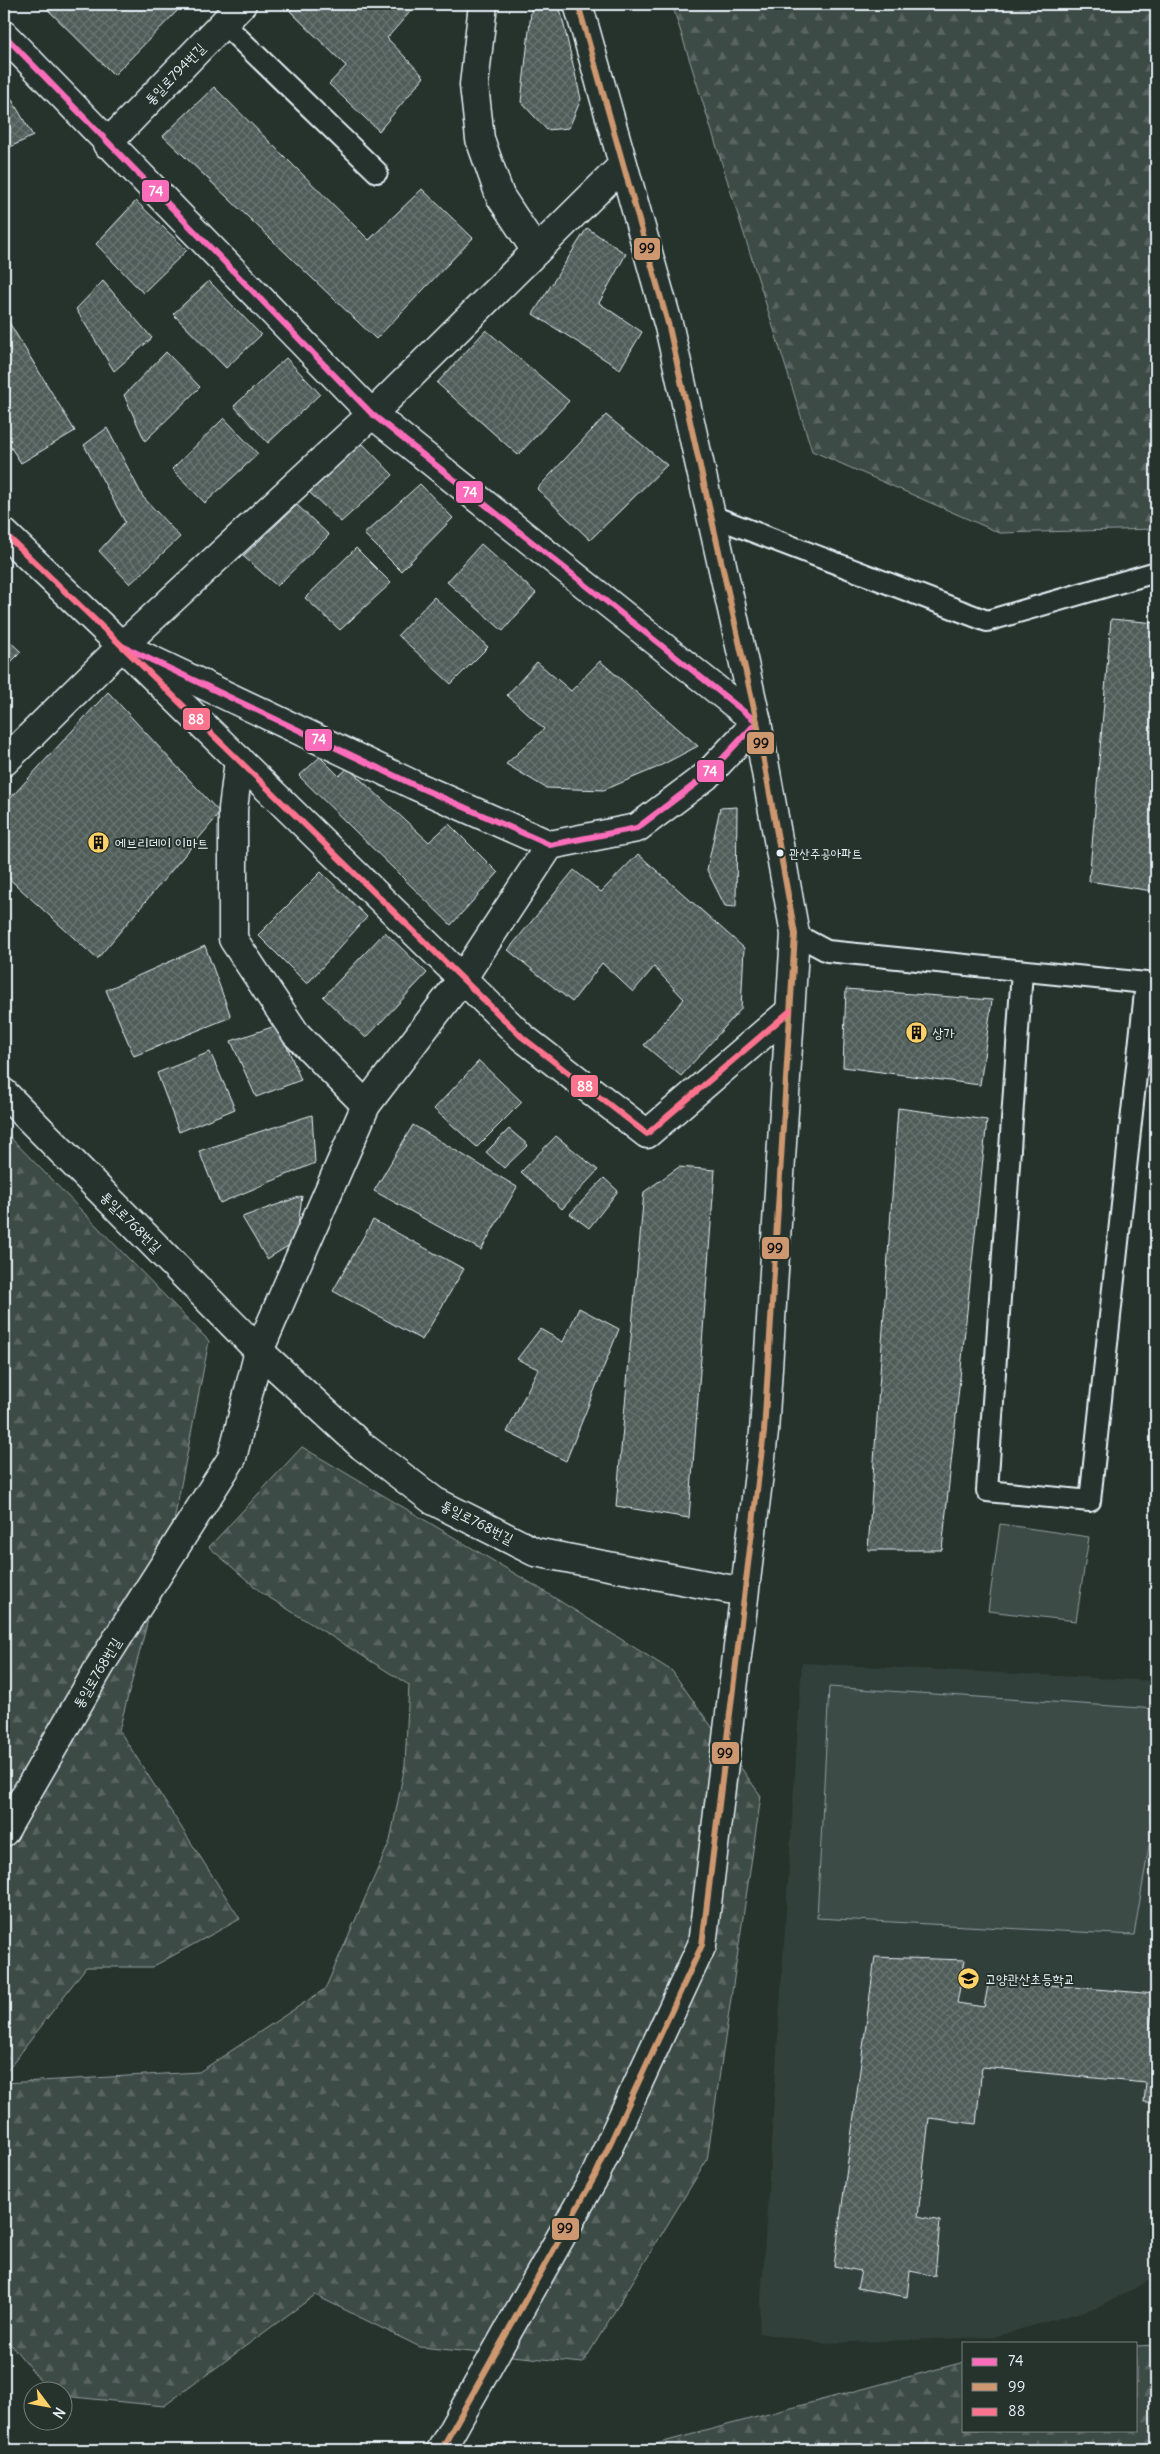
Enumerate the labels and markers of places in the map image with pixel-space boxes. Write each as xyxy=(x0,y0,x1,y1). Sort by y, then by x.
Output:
building icon: 에브리데이 이마트 xyxy=(87,831,111,855)
place label: 에브리데이 이마트 xyxy=(115,834,208,852)
place label: 관산주공아파트 xyxy=(789,845,862,862)
marker: 관산주공아파트 xyxy=(775,848,785,858)
building icon: 상가 xyxy=(904,1021,928,1045)
place label: 상가 xyxy=(932,1024,955,1042)
school or university icon: 고양관산초등학교 xyxy=(957,1967,981,1991)
place label: 고양관산초등학교 xyxy=(985,1970,1075,1988)

